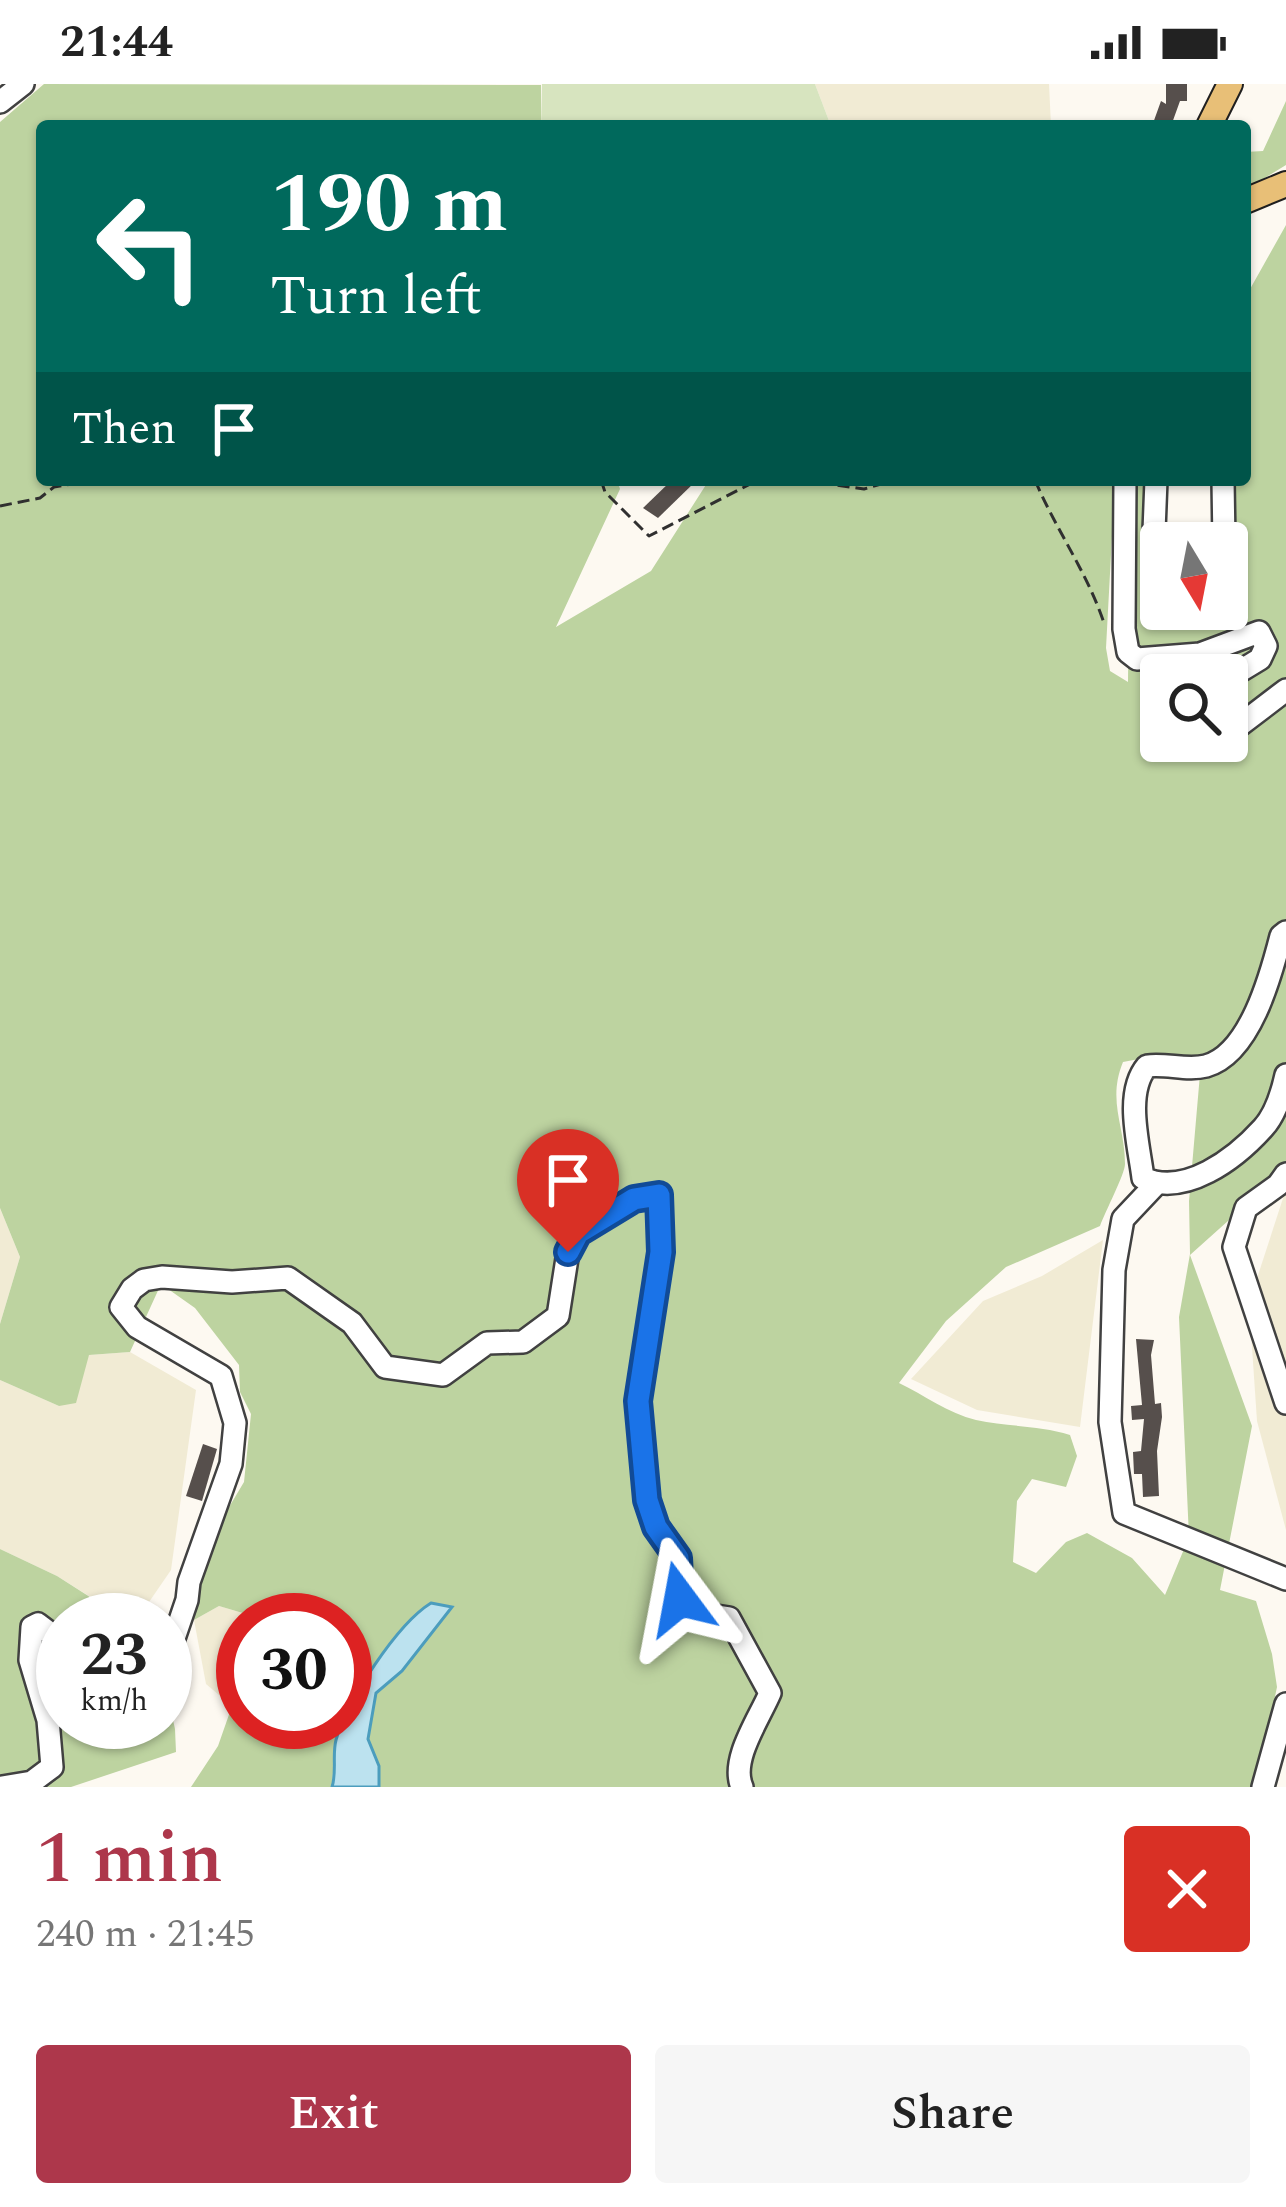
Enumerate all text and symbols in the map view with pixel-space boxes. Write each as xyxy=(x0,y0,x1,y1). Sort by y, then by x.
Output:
text: 21:44 xyxy=(60,8,173,77)
text: 190 m xyxy=(270,141,508,269)
icon: left xyxy=(72,168,228,324)
text: Turn left xyxy=(270,256,482,338)
text: Then xyxy=(72,395,177,464)
icon: arrive xyxy=(201,396,267,462)
north arrow xyxy=(1140,522,1248,630)
map controls xyxy=(1140,522,1248,762)
button: search xyxy=(1140,654,1248,762)
pin xyxy=(517,1129,619,1252)
icon: arrive xyxy=(535,1147,601,1213)
position arrow xyxy=(617,1536,743,1662)
speed limit sign: 30 xyxy=(216,1593,372,1749)
text: 23 xyxy=(80,1610,148,1702)
text: km/h xyxy=(80,1678,148,1724)
text: 1 min xyxy=(36,1805,223,1914)
button: close xyxy=(1124,1826,1250,1952)
text: 240 m · 21:45 xyxy=(36,1905,255,1964)
button: Exit xyxy=(36,2045,631,2183)
button: Share xyxy=(655,2045,1250,2183)

